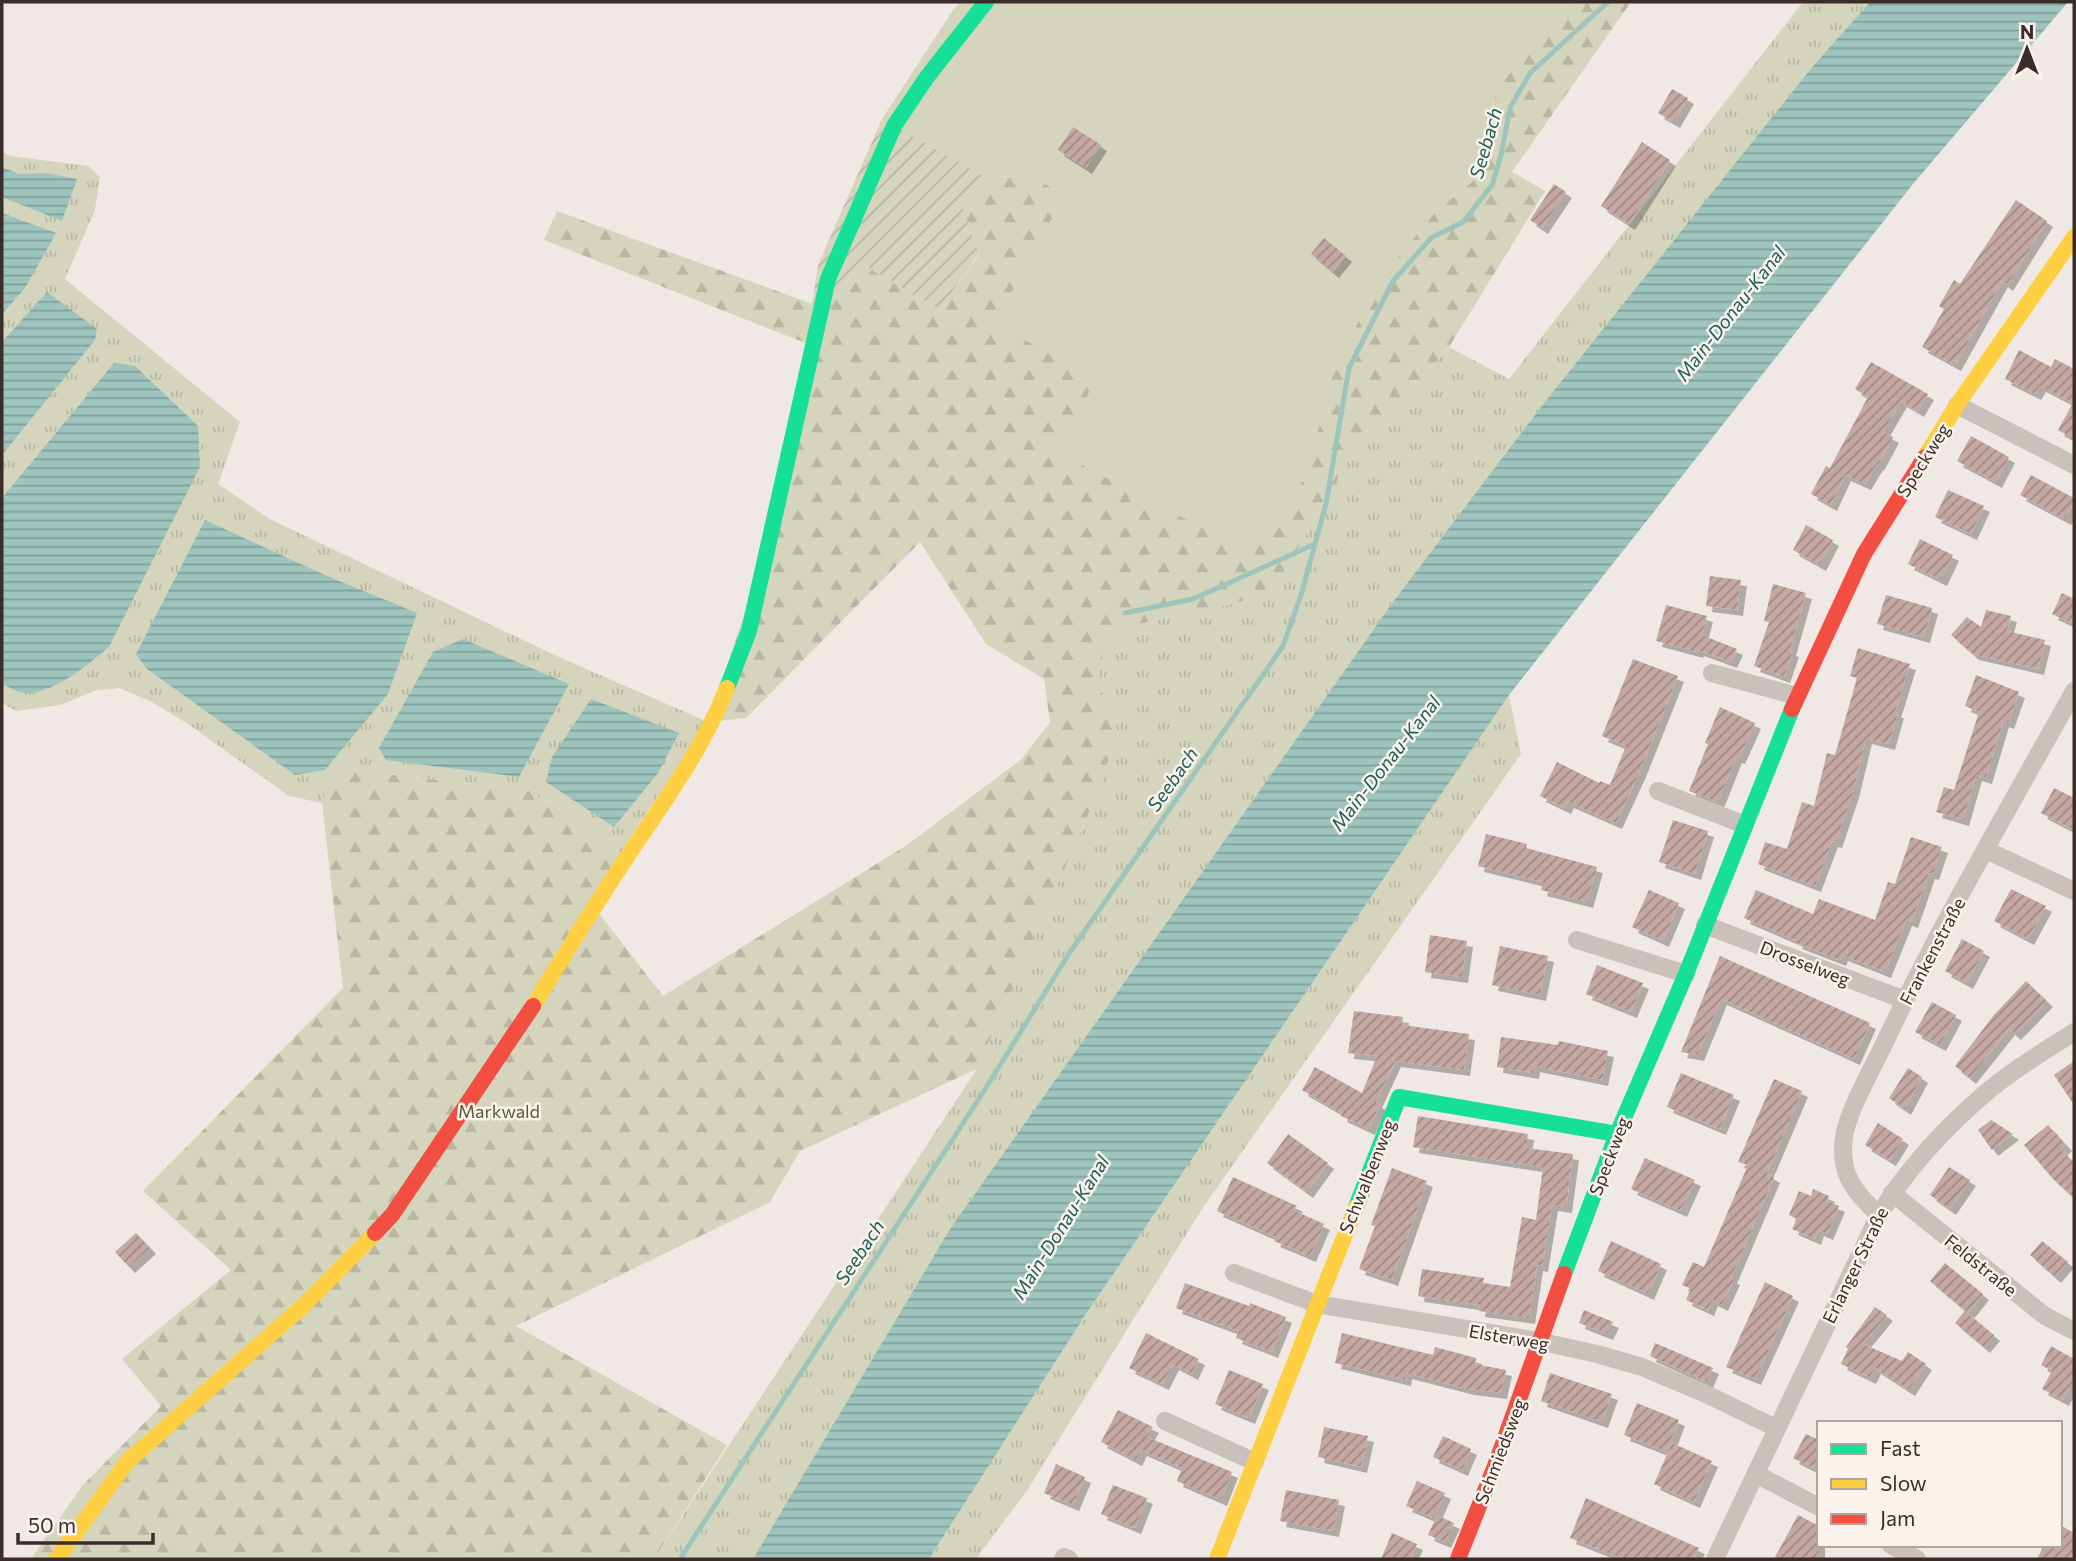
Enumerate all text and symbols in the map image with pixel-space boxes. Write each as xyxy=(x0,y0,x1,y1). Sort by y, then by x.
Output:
north arrow xyxy=(1992,14,2062,84)
text: N xyxy=(2020,20,2034,43)
water label: Seebach xyxy=(1464,105,1506,181)
water label: Main-Donau-Kanal xyxy=(1670,240,1791,385)
street label: Speckweg xyxy=(1892,419,1954,501)
water label: Main-Donau-Kanal xyxy=(1325,690,1446,835)
water label: Seebach xyxy=(1142,743,1202,815)
street label: Frankenstraße xyxy=(1895,894,1969,1008)
street label: Drosselweg xyxy=(1757,936,1853,990)
park label: Markwald xyxy=(458,1100,540,1122)
street label: Speckweg xyxy=(1584,1113,1634,1199)
street label: Schwalbenweg xyxy=(1334,1115,1400,1236)
water label: Main-Donau-Kanal xyxy=(1007,1150,1114,1303)
street label: Erlanger Straße xyxy=(1817,1203,1893,1327)
water label: Seebach xyxy=(830,1215,888,1289)
street label: Feldstraße xyxy=(1940,1229,2022,1301)
street label: Elsterweg xyxy=(1467,1319,1551,1355)
street label: Schmiedsweg xyxy=(1470,1395,1530,1507)
legend xyxy=(1817,1421,2062,1547)
text: Fast xyxy=(1880,1435,1921,1460)
text: Slow xyxy=(1880,1470,1927,1495)
scale bar xyxy=(18,1502,152,1546)
text: Jam xyxy=(1880,1505,1915,1530)
text: 50 m xyxy=(28,1512,76,1537)

